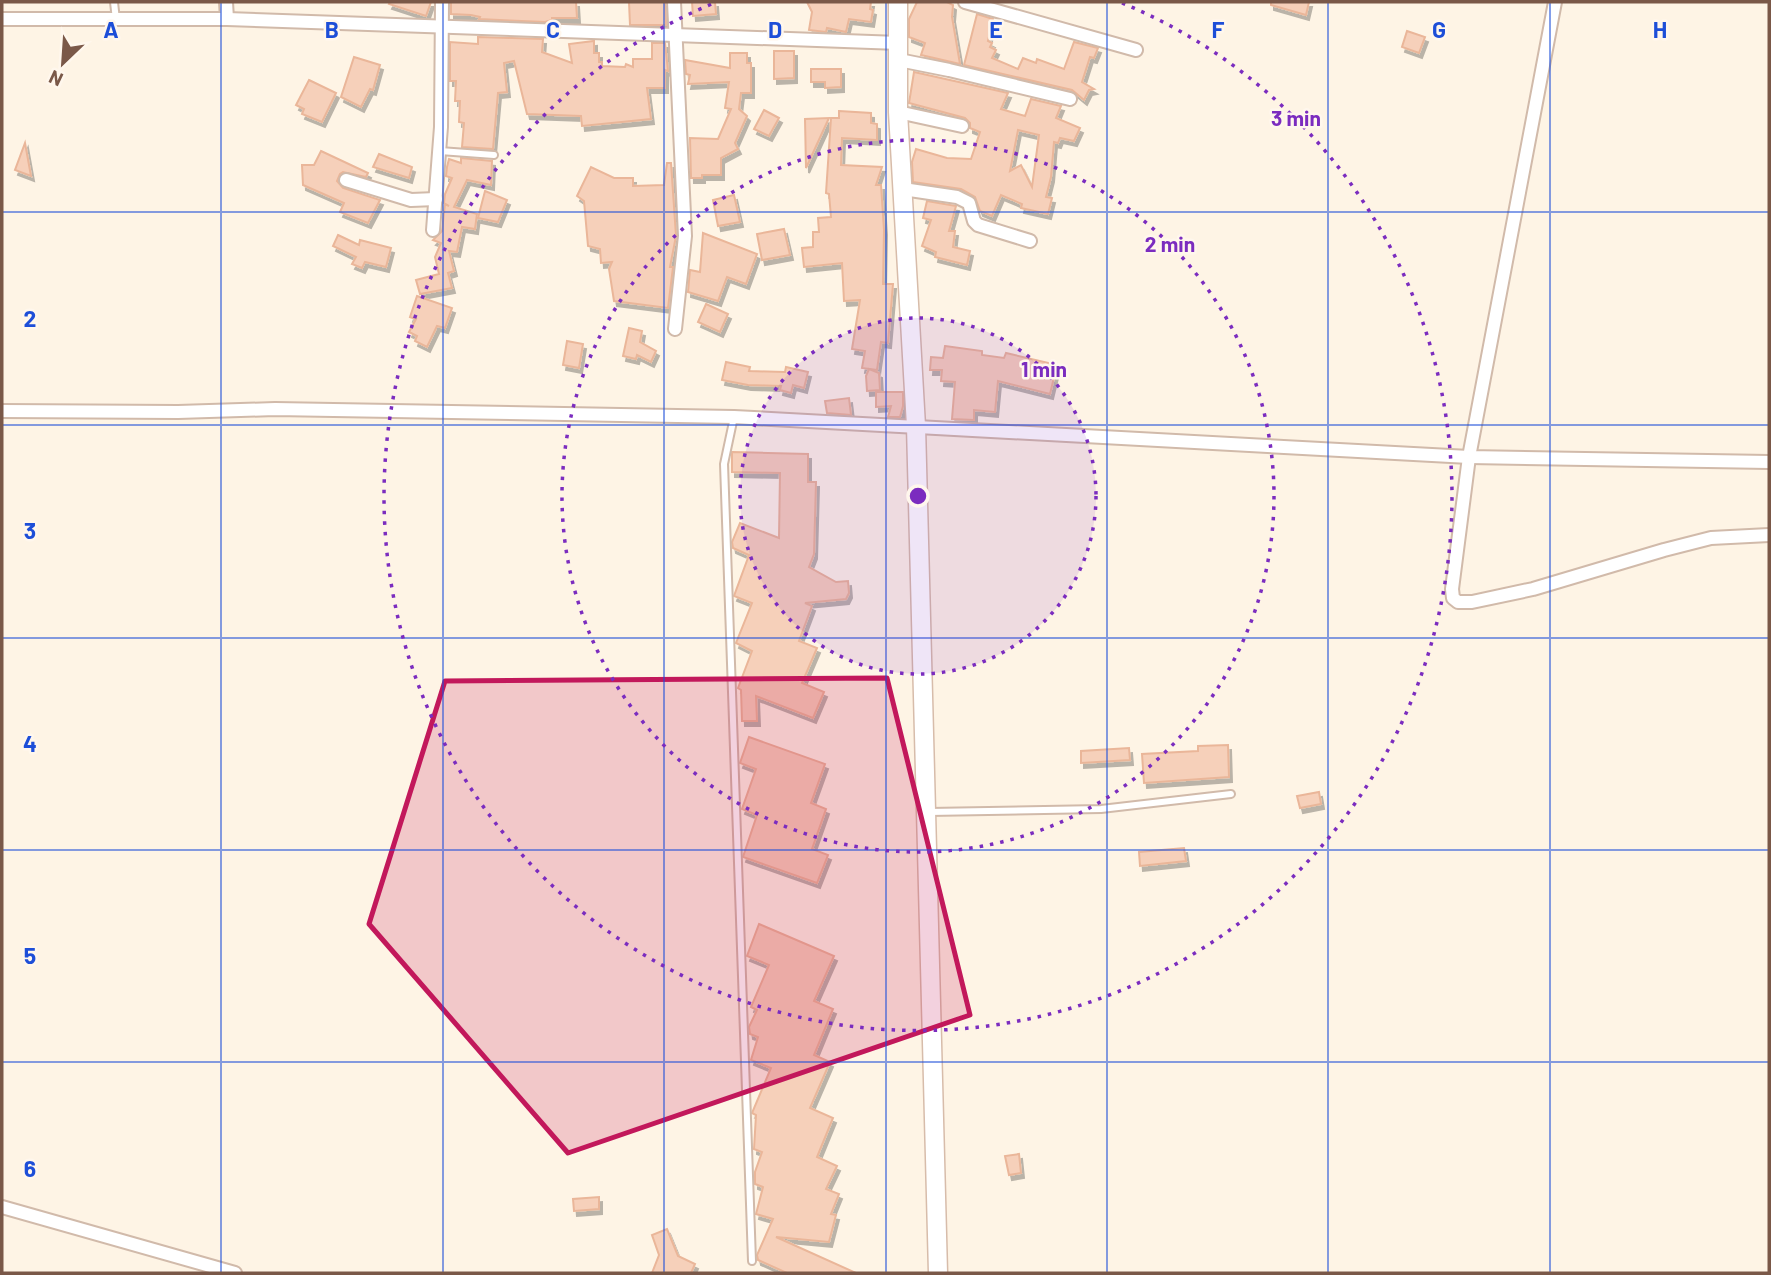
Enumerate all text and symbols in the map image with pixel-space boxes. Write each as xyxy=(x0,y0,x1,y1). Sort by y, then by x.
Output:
text: A xyxy=(103,15,119,43)
text: B xyxy=(325,15,339,43)
text: C xyxy=(546,15,560,43)
text: D xyxy=(768,15,782,43)
text: E xyxy=(989,15,1003,43)
text: F xyxy=(1212,15,1225,43)
text: G xyxy=(1432,15,1446,43)
text: H xyxy=(1653,15,1667,43)
north arrow xyxy=(28,28,98,98)
text: N xyxy=(45,66,66,92)
text: 3 min xyxy=(1271,105,1321,130)
text: 2 min xyxy=(1145,231,1195,256)
text: 2 xyxy=(24,304,36,332)
text: 1 min xyxy=(1021,356,1067,381)
centre of rings xyxy=(906,484,930,508)
text: 3 xyxy=(24,516,36,544)
text: 4 xyxy=(23,729,37,757)
text: 5 xyxy=(24,941,36,969)
text: 6 xyxy=(24,1154,36,1182)

